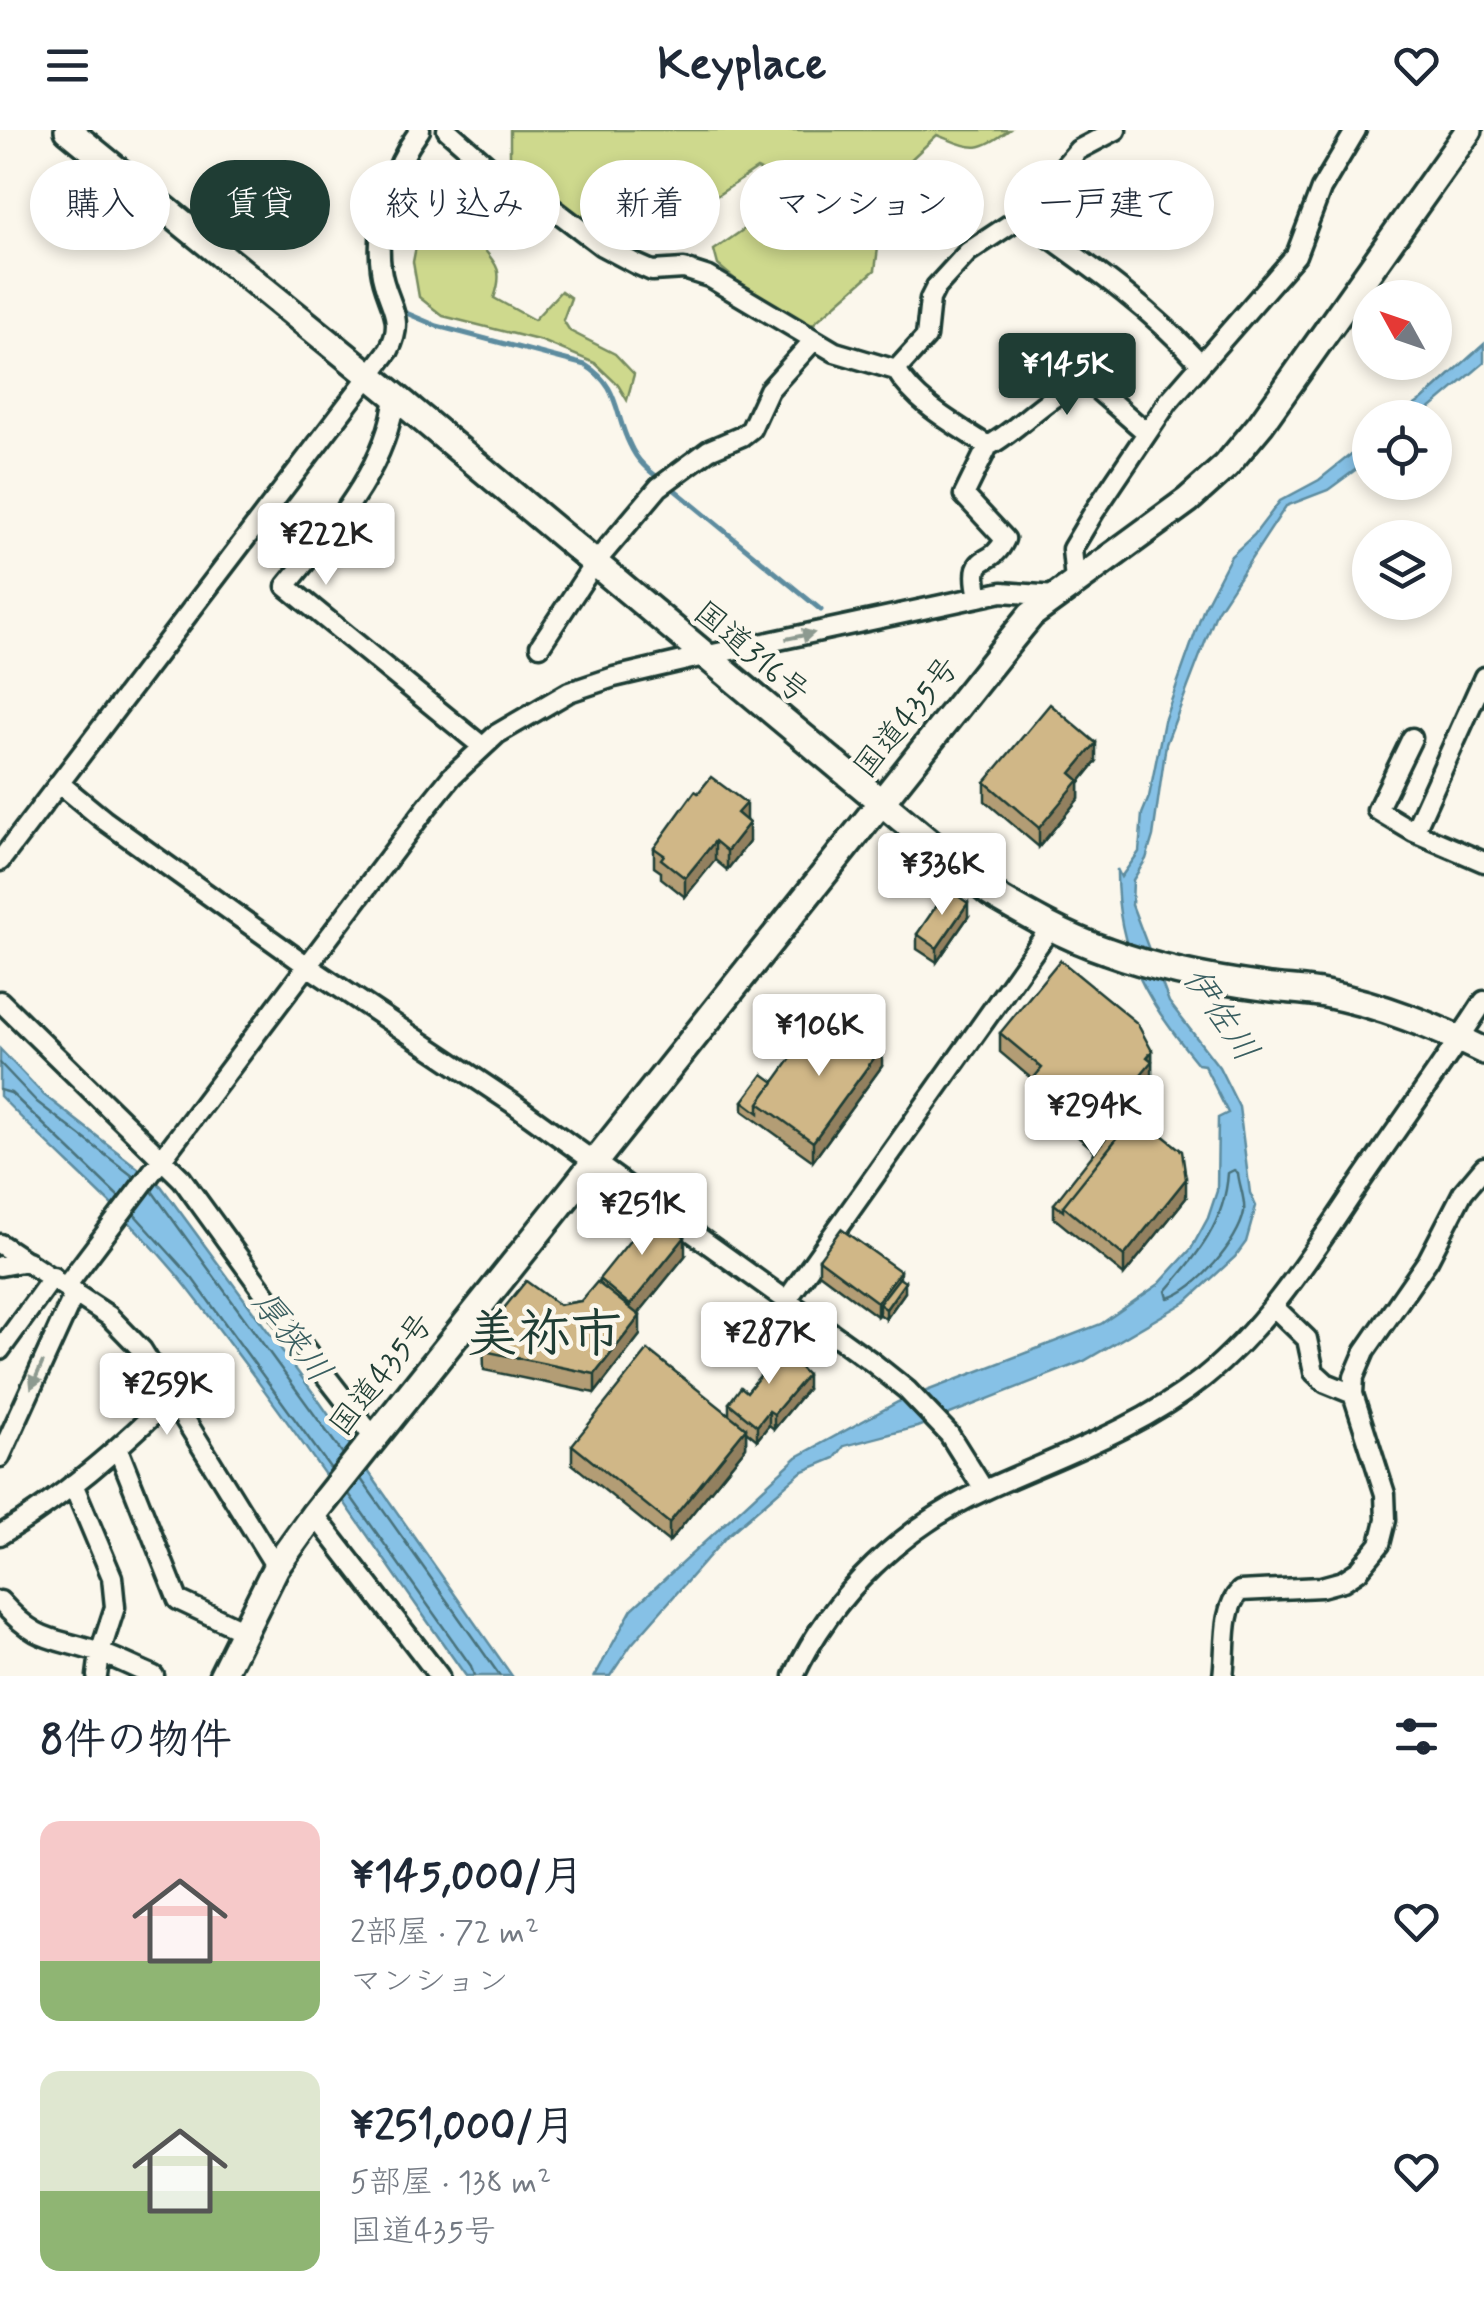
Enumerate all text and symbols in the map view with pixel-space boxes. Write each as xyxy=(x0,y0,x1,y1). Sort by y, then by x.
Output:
text: Keyplace xyxy=(658,36,826,95)
icon: menu xyxy=(40,38,95,93)
icon: heart xyxy=(1389,38,1444,93)
chip: 購入 xyxy=(30,160,170,250)
chip: 賃貸 xyxy=(190,160,330,250)
chip: 絞り込み xyxy=(350,160,560,250)
chip: 新着 xyxy=(580,160,720,250)
chip: マンション xyxy=(740,160,984,250)
chip: 一戸建て xyxy=(1004,160,1214,250)
north arrow xyxy=(1352,280,1452,380)
map controls xyxy=(1352,280,1452,620)
pin: ¥145K xyxy=(997,333,1137,418)
text: ¥145K xyxy=(1021,344,1113,386)
button: locate xyxy=(1352,400,1452,500)
pin: ¥222K xyxy=(256,503,396,588)
text: ¥222K xyxy=(280,514,372,556)
button: layers xyxy=(1352,520,1452,620)
street label: 国道316号 xyxy=(684,592,818,714)
one-way arrow xyxy=(785,627,816,643)
street label: 国道435号 xyxy=(845,648,969,788)
pin: ¥336K xyxy=(872,833,1012,918)
text: ¥336K xyxy=(900,844,984,886)
water label: 伊佐川 xyxy=(1172,959,1268,1071)
pin: ¥106K xyxy=(749,994,889,1079)
text: ¥106K xyxy=(775,1005,863,1047)
pin: ¥294K xyxy=(1024,1075,1164,1160)
text: ¥294K xyxy=(1047,1086,1141,1128)
pin: ¥251K xyxy=(572,1173,712,1258)
text: ¥251K xyxy=(599,1184,685,1226)
water label: 厚狭川 xyxy=(241,1281,341,1393)
district label: 美祢市 xyxy=(466,1302,622,1370)
pin: ¥287K xyxy=(699,1302,839,1387)
street label: 国道435号 xyxy=(321,1305,443,1445)
text: ¥287K xyxy=(723,1313,815,1355)
pin: ¥259K xyxy=(97,1353,237,1438)
one-way arrow xyxy=(29,1361,46,1390)
text: ¥259K xyxy=(122,1364,212,1406)
icon: filters xyxy=(1389,1709,1444,1764)
text: 8件の物件 xyxy=(40,1714,232,1769)
text: ¥145,000/月 xyxy=(350,1850,584,1905)
icon: home xyxy=(120,1861,240,1981)
icon: heart xyxy=(1389,1894,1444,1949)
text: 2部屋 · 72 m² xyxy=(350,1912,539,1954)
text: マンション xyxy=(350,1961,509,2003)
text: ¥251,000/月 xyxy=(350,2100,576,2155)
icon: home xyxy=(120,2111,240,2231)
icon: heart xyxy=(1389,2144,1444,2199)
text: 5部屋 · 138 m² xyxy=(350,2162,551,2204)
text: 国道435号 xyxy=(350,2211,496,2253)

